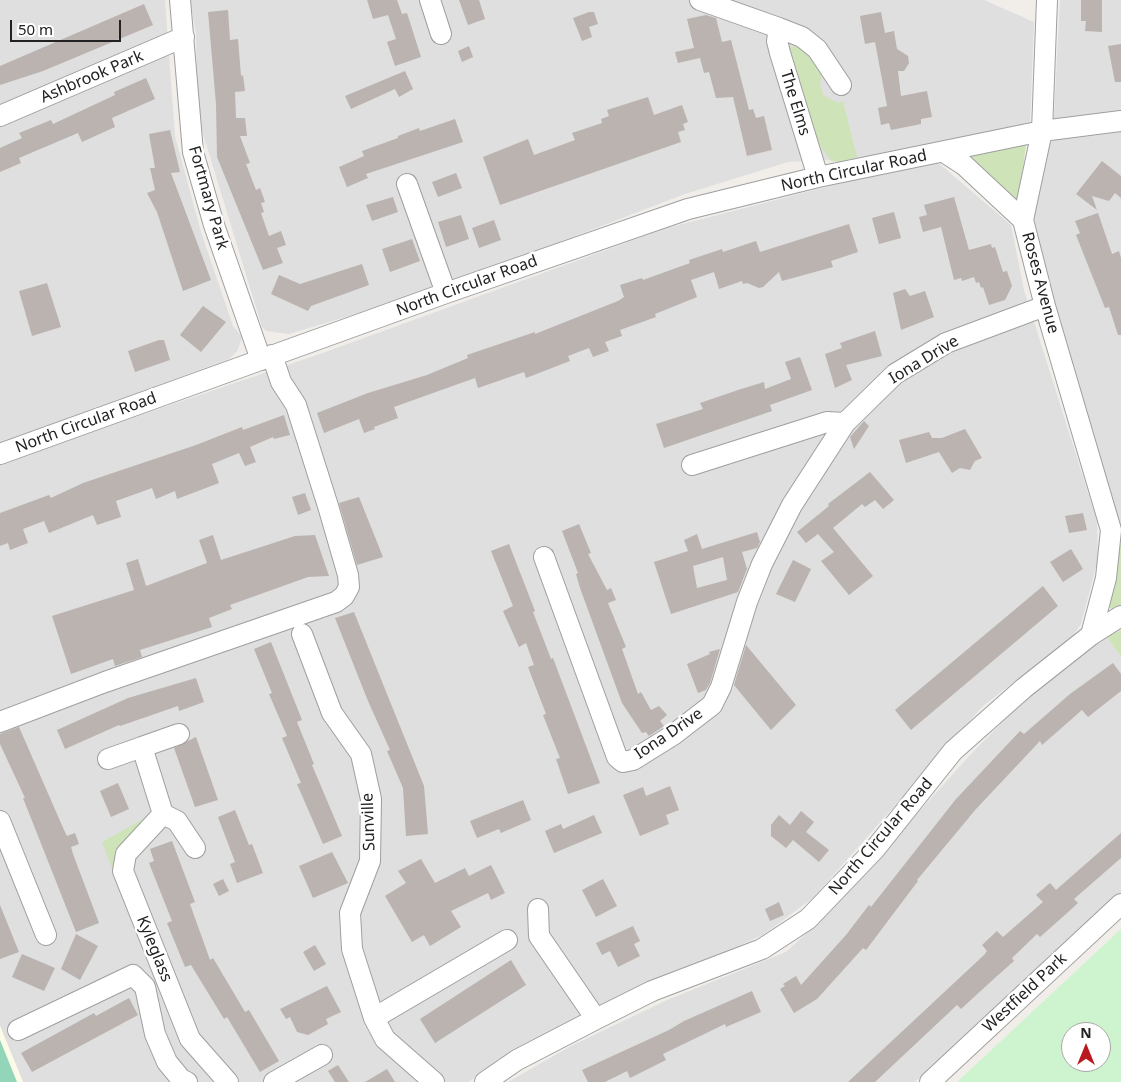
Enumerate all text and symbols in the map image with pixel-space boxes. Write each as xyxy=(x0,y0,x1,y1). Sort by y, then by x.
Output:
scale bar xyxy=(12,10,124,42)
text: 50 m xyxy=(18,19,53,39)
street label: Ashbrook Park xyxy=(38,47,146,107)
street label: The Elms xyxy=(776,68,814,138)
street label: Fortmary Park xyxy=(184,144,232,252)
street label: North Circular Road xyxy=(779,146,929,196)
street label: Roses Avenue xyxy=(1017,230,1063,336)
street label: North Circular Road xyxy=(394,252,540,320)
street label: Iona Drive xyxy=(886,332,962,388)
street label: North Circular Road xyxy=(13,389,159,457)
street label: Iona Drive xyxy=(631,704,707,764)
street label: North Circular Road xyxy=(825,775,937,899)
street label: Sunville xyxy=(358,793,380,851)
street label: Kyleglass xyxy=(132,913,176,985)
street label: Westfield Park xyxy=(979,949,1071,1037)
north arrow xyxy=(1061,1022,1111,1072)
text: N xyxy=(1080,1023,1092,1042)

